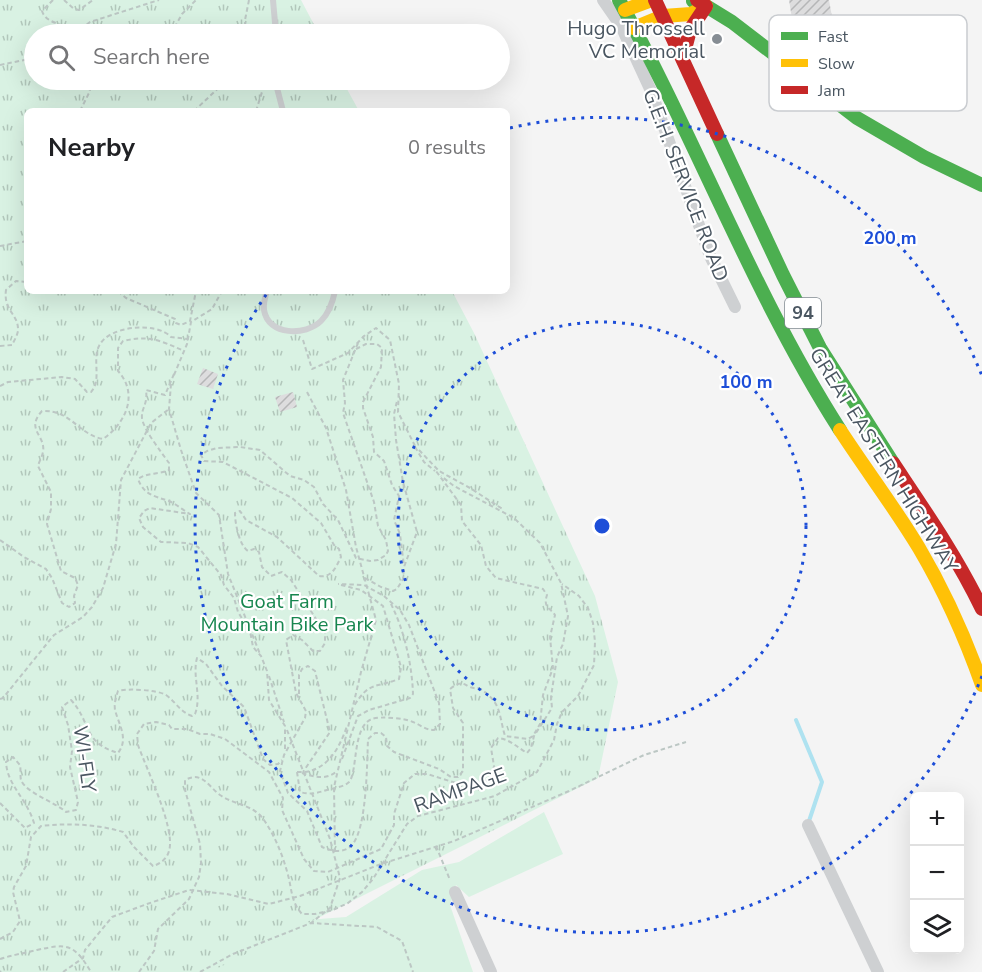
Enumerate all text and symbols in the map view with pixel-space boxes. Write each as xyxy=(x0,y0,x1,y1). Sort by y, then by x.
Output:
place label: Hugo Throssell VC Memorial xyxy=(567,15,705,65)
legend xyxy=(769,15,967,111)
search box xyxy=(24,24,510,90)
text: Fast xyxy=(818,26,849,48)
marker: Hugo Throssell VC Memorial xyxy=(710,32,724,46)
icon: search xyxy=(45,41,78,74)
text: Search here xyxy=(93,42,210,72)
text: Slow xyxy=(818,53,855,75)
text: Jam xyxy=(817,80,845,102)
street label: G.E.H. SERVICE ROAD xyxy=(636,85,735,285)
text: Nearby xyxy=(48,130,135,165)
text: 0 results xyxy=(408,134,486,161)
text: 200 m xyxy=(863,226,917,250)
road number: 94 xyxy=(785,298,821,328)
street label: GREAT EASTERN HIGHWAY xyxy=(803,343,965,579)
text: 100 m xyxy=(719,370,773,394)
centre of rings xyxy=(592,516,612,536)
park label: Goat Farm Mountain Bike Park xyxy=(200,588,375,638)
street label: WI-FLY xyxy=(66,724,103,795)
street label: RAMPAGE xyxy=(410,761,510,820)
map controls xyxy=(910,792,964,954)
button: + xyxy=(910,792,964,846)
button: − xyxy=(910,846,964,900)
button: layers xyxy=(910,900,964,954)

